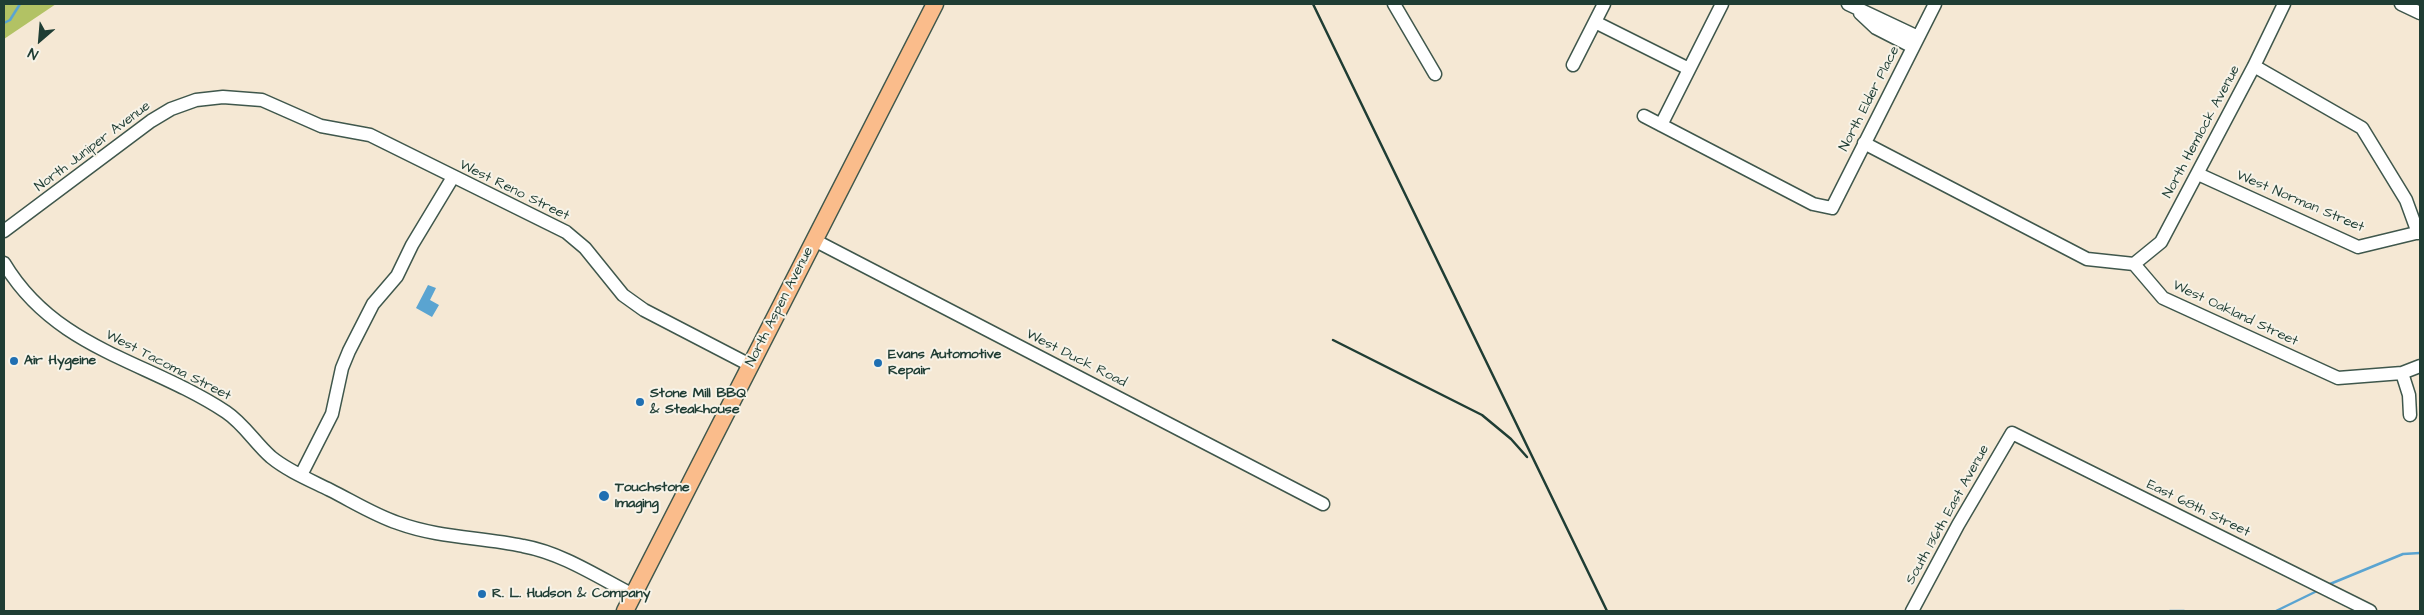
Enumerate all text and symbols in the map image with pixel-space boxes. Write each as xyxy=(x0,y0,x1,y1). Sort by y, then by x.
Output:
north arrow xyxy=(15,15,65,65)
text: N xyxy=(25,42,42,64)
street label: North Elder Place xyxy=(1836,44,1904,154)
street label: North Hemlock Avenue xyxy=(2160,63,2244,201)
street label: North Juniper Avenue xyxy=(32,98,154,196)
street label: West Reno Street xyxy=(456,157,572,225)
street label: West Norman Street xyxy=(2234,167,2366,237)
street label: North Aspen Avenue xyxy=(743,244,817,370)
street label: West Oakland Street xyxy=(2170,278,2300,350)
street label: West Duck Road xyxy=(1023,326,1129,392)
street label: West Tacoma Street xyxy=(103,327,233,405)
place label: Evans Automotive Repair xyxy=(888,347,1001,380)
place label: Air Hygeine xyxy=(24,353,96,369)
marker: Air Hygeine xyxy=(8,355,20,367)
marker: Evans Automotive Repair xyxy=(872,357,884,369)
place label: Stone Mill BBQ & Steakhouse xyxy=(650,386,746,418)
marker: Stone Mill BBQ & Steakhouse xyxy=(634,396,646,408)
street label: South 136th East Avenue xyxy=(1903,442,1993,588)
street label: East 68th Street xyxy=(2144,477,2252,541)
place label: Touchstone Imaging xyxy=(615,480,690,512)
marker: Touchstone Imaging xyxy=(597,489,611,503)
place label: R. L. Hudson & Company xyxy=(492,586,650,602)
marker: R. L. Hudson & Company xyxy=(476,588,488,600)

